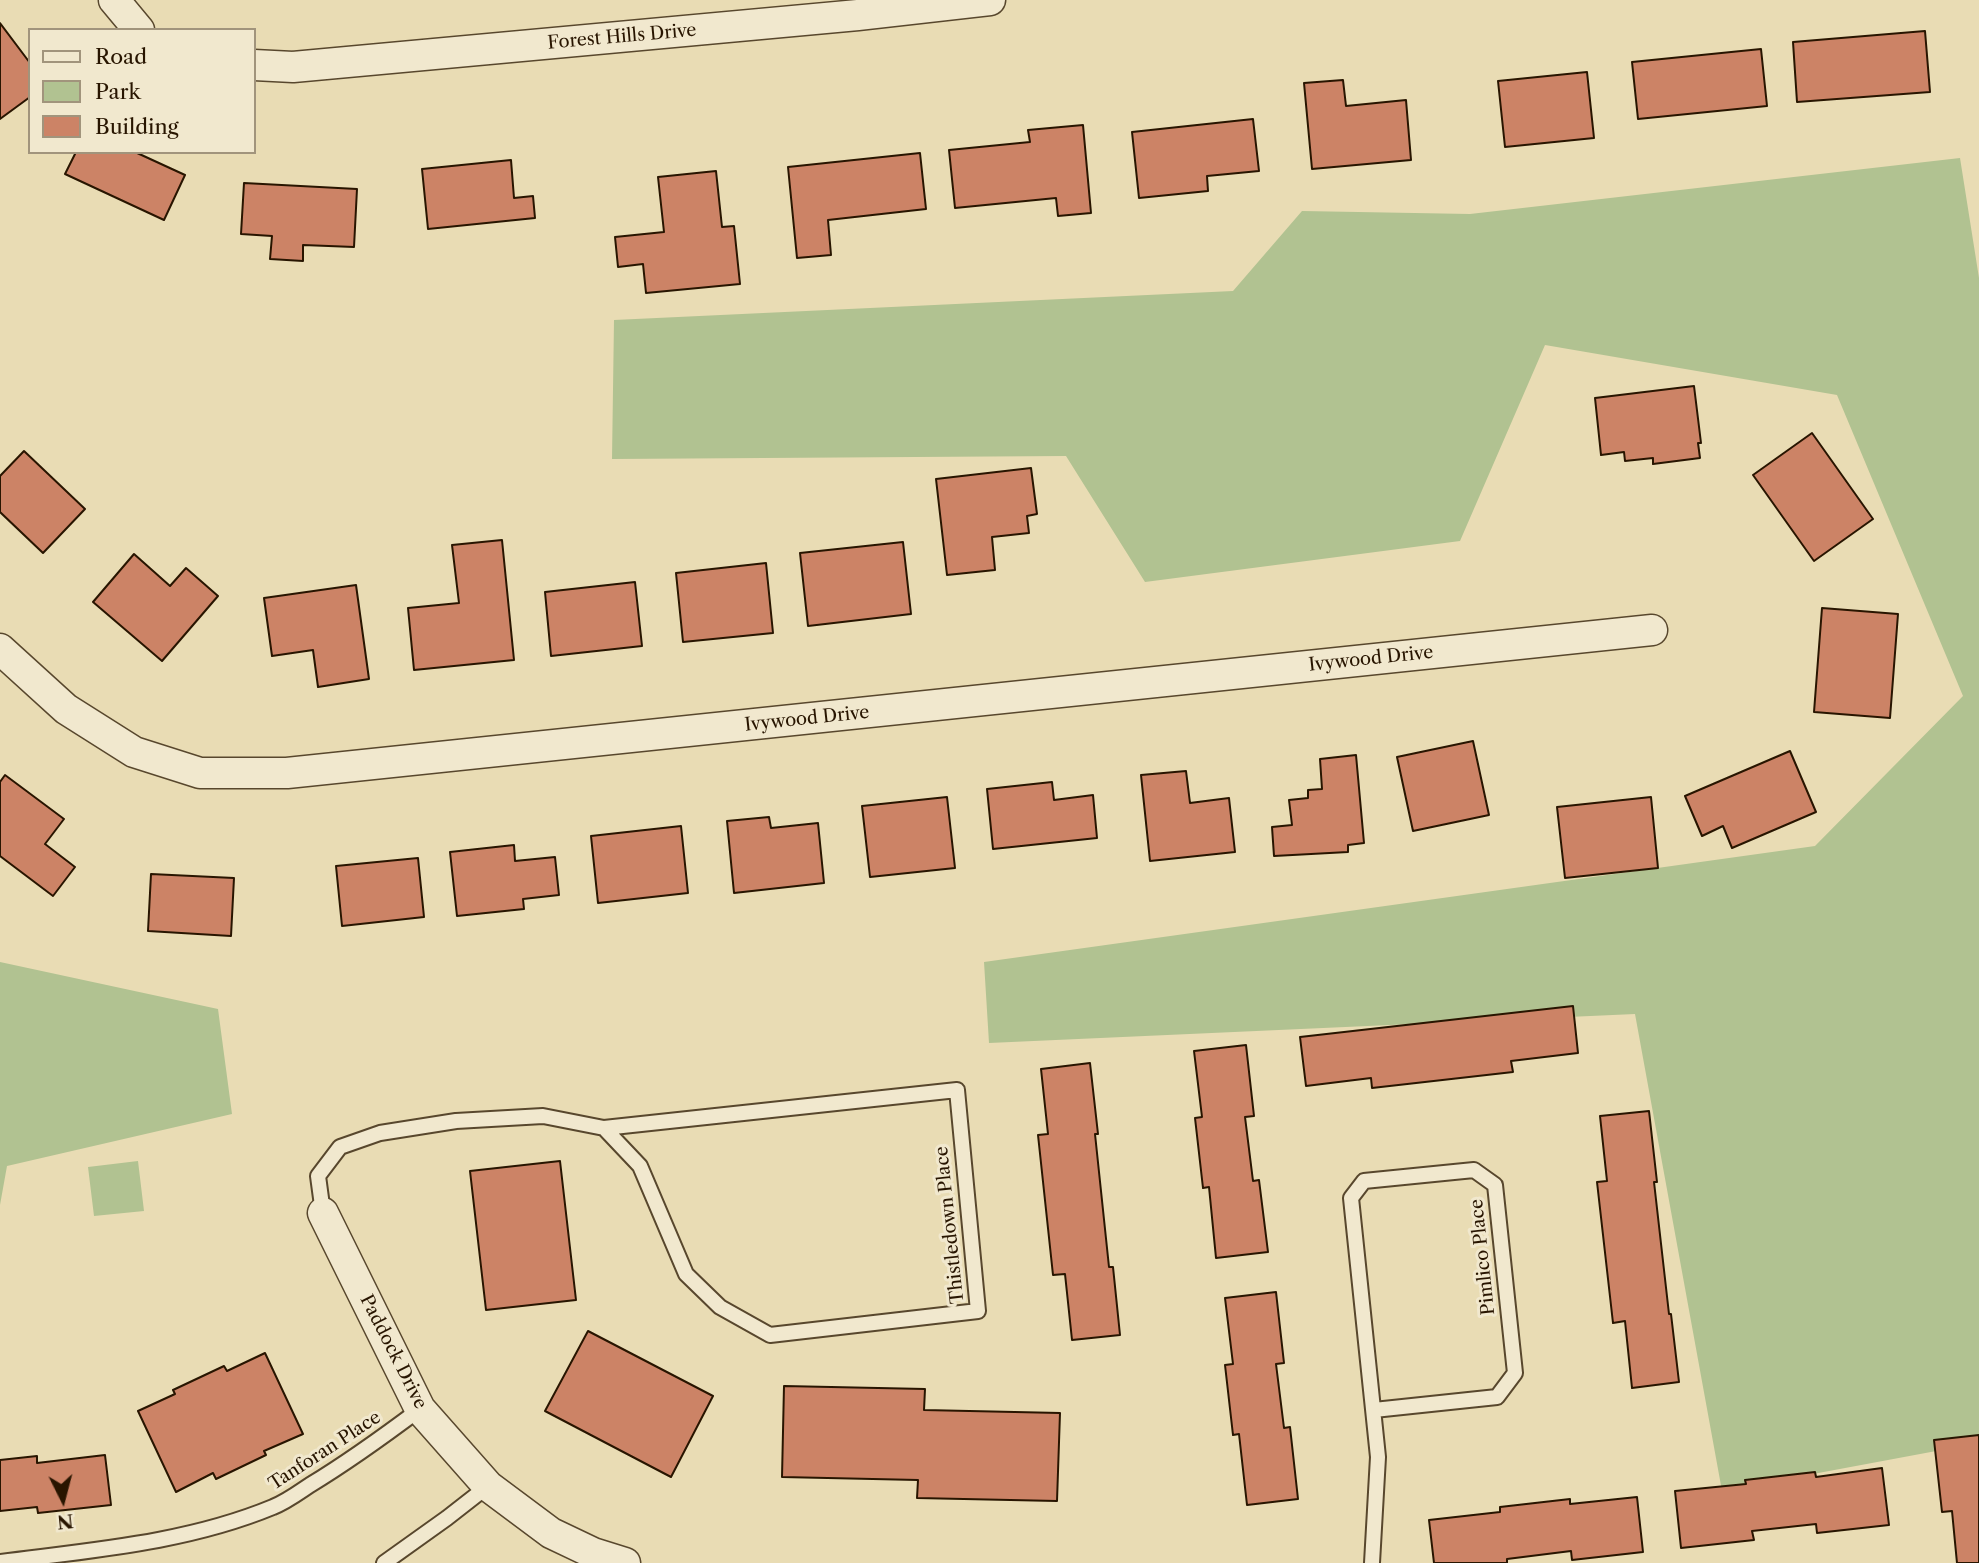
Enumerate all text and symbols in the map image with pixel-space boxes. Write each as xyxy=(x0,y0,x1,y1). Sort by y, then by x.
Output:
street label: Forest Hills Drive xyxy=(547,20,697,54)
legend xyxy=(28,28,256,154)
text: Road xyxy=(95,44,147,69)
text: Park xyxy=(95,79,141,104)
text: Building xyxy=(95,114,179,139)
street label: Ivywood Drive xyxy=(1308,642,1434,676)
street label: Ivywood Drive xyxy=(744,702,870,736)
street label: Thistledown Place xyxy=(931,1145,969,1305)
street label: Pimlico Place xyxy=(1466,1198,1500,1316)
street label: Paddock Drive xyxy=(355,1291,431,1413)
street label: Tanforan Place xyxy=(265,1407,385,1495)
north arrow xyxy=(28,1465,98,1535)
text: N xyxy=(56,1509,75,1534)

